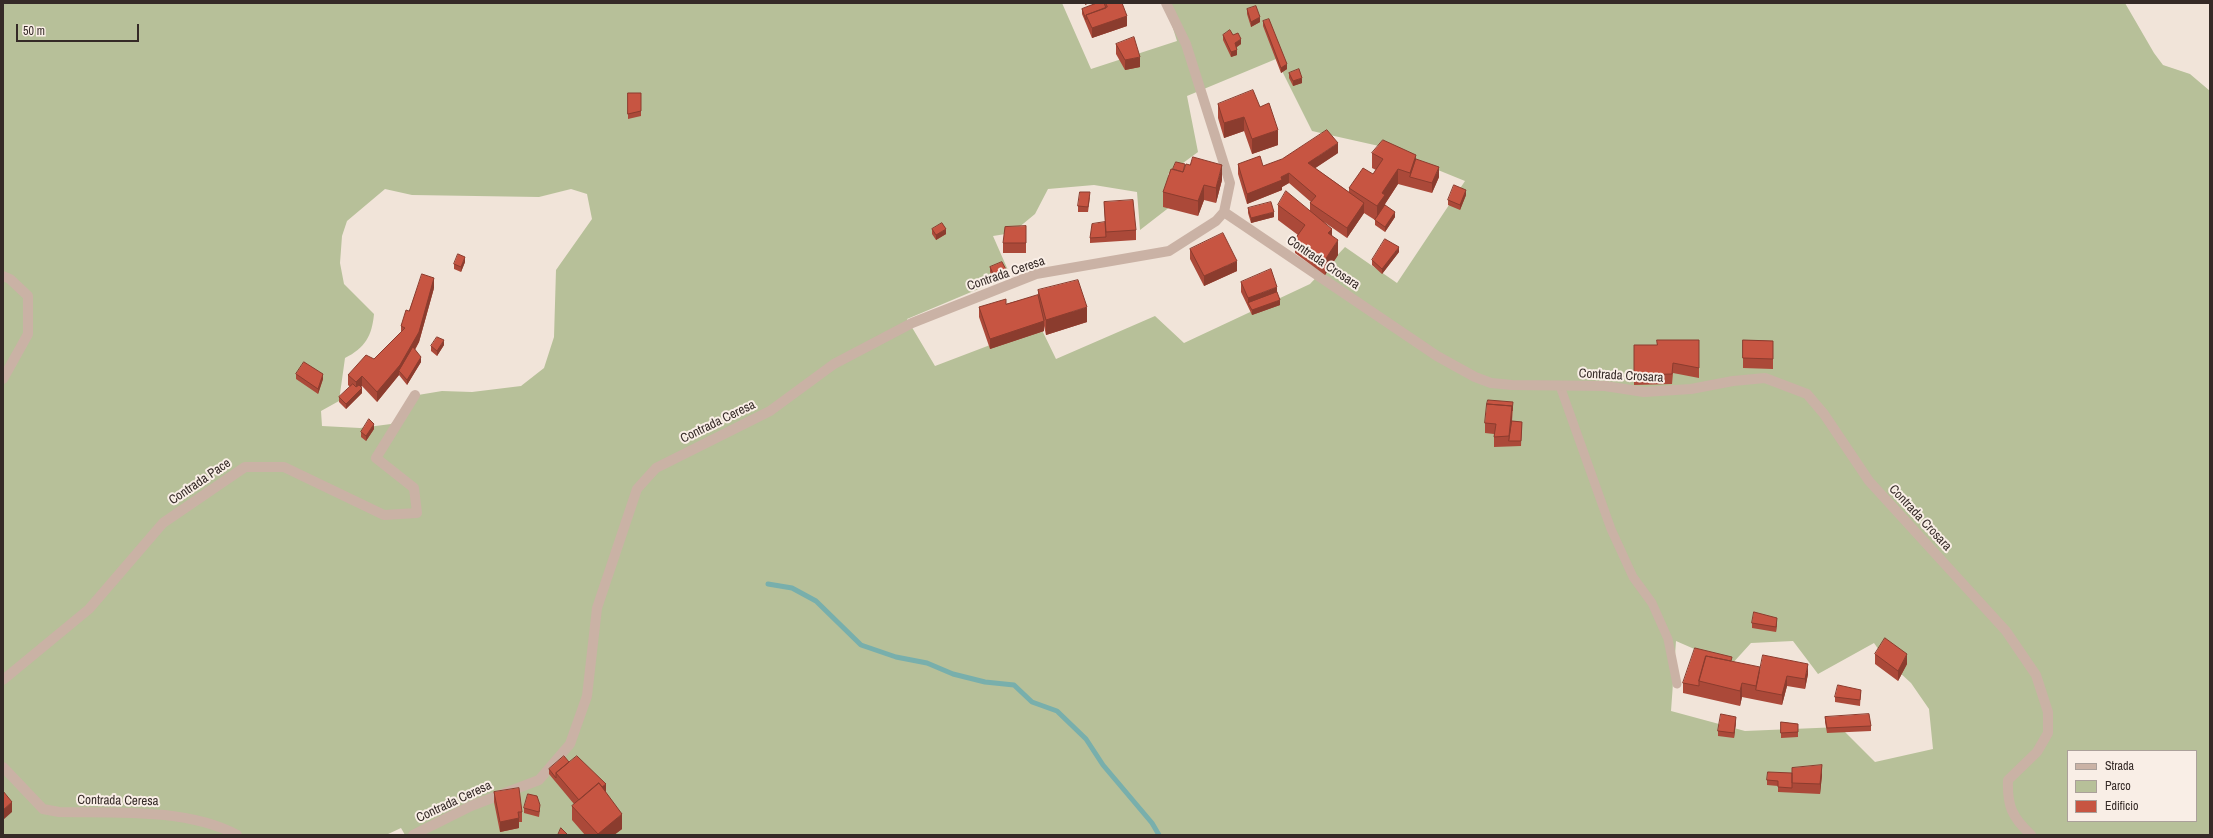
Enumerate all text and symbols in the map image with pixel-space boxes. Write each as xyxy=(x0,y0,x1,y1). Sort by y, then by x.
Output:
scale bar xyxy=(18,16,141,42)
text: 50 m xyxy=(23,23,45,39)
street label: Contrada Crosara xyxy=(1284,233,1362,293)
street label: Contrada Ceresa xyxy=(965,253,1047,295)
street label: Contrada Crosara xyxy=(1578,366,1664,386)
street label: Contrada Ceresa xyxy=(678,397,758,447)
street label: Contrada Pace xyxy=(166,456,234,508)
street label: Contrada Crosara xyxy=(1885,482,1955,554)
legend xyxy=(2067,750,2197,822)
text: Strada xyxy=(2105,758,2134,774)
street label: Contrada Ceresa xyxy=(414,778,494,826)
text: Parco xyxy=(2105,778,2131,794)
street label: Contrada Ceresa xyxy=(77,792,159,810)
text: Edificio xyxy=(2105,798,2138,814)

